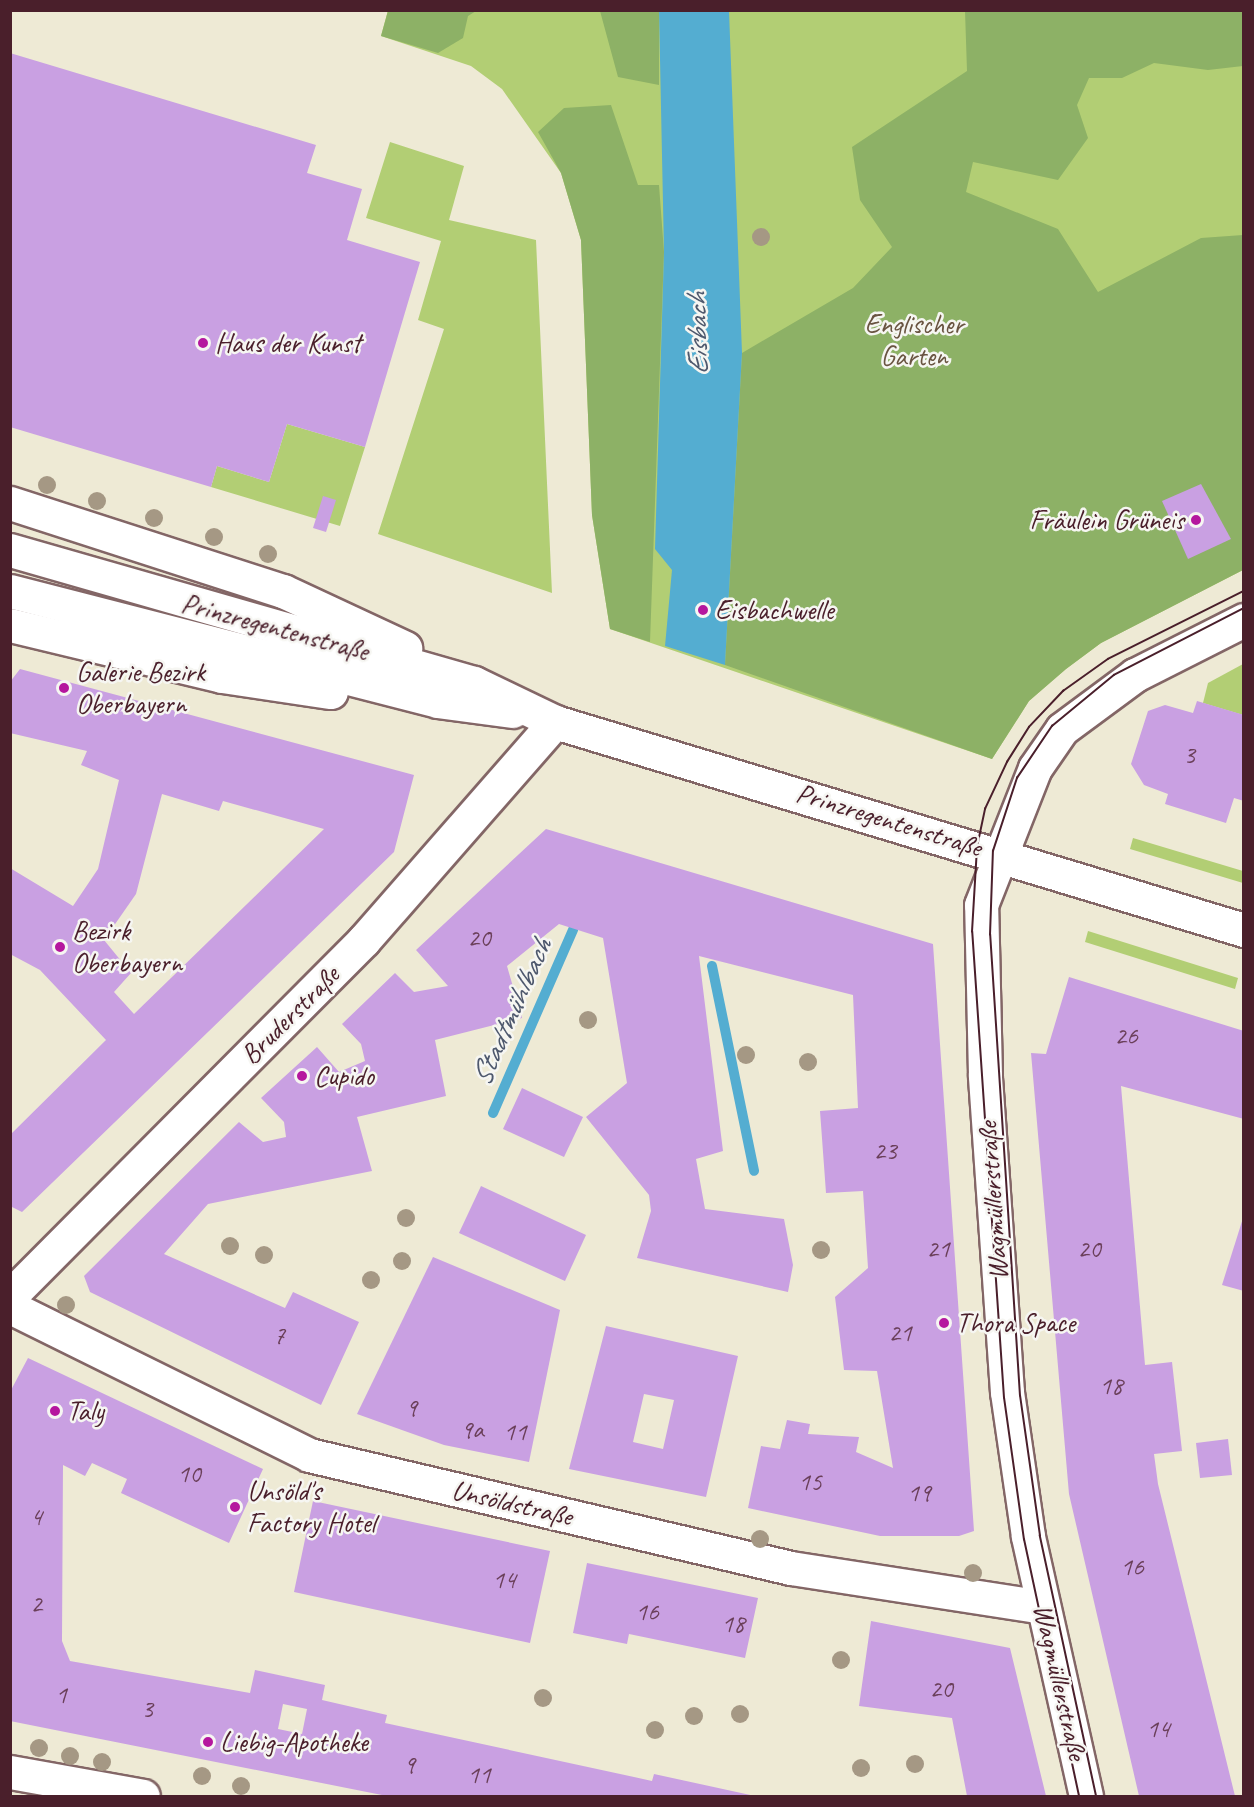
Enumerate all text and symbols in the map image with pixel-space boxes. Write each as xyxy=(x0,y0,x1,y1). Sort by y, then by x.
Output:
water label: Eisbach xyxy=(678,293,716,375)
park label: Englischer Garten xyxy=(865,307,963,373)
place label: Haus der Kunst xyxy=(215,326,361,360)
marker: Haus der Kunst xyxy=(196,336,210,350)
place label: Fräulein Grüneis xyxy=(1030,503,1184,537)
marker: Fräulein Grüneis xyxy=(1189,513,1203,527)
street label: Prinzregentenstraße xyxy=(178,586,372,668)
place label: Eisbachwelle xyxy=(715,593,834,627)
marker: Eisbachwelle xyxy=(696,603,710,617)
place label: Galerie Bezirk Oberbayern xyxy=(76,655,205,721)
marker: Galerie Bezirk Oberbayern xyxy=(57,681,71,695)
house number: 3 xyxy=(1183,739,1195,771)
street label: Prinzregentenstraße xyxy=(792,776,986,864)
place label: Bezirk Oberbayern xyxy=(72,914,182,980)
house number: 20 xyxy=(467,922,491,954)
water label: Stadtmühlbach xyxy=(463,933,559,1091)
marker: Bezirk Oberbayern xyxy=(53,940,67,954)
street label: Bruderstraße xyxy=(234,959,346,1071)
house number: 26 xyxy=(1114,1020,1138,1052)
place label: Cupido xyxy=(314,1059,374,1093)
marker: Cupido xyxy=(295,1069,309,1083)
street label: Wagmüllerstraße xyxy=(971,1121,1015,1281)
house number: 23 xyxy=(873,1135,897,1167)
house number: 21 xyxy=(926,1233,950,1265)
house number: 20 xyxy=(1077,1233,1101,1265)
place label: Thora Space xyxy=(956,1306,1076,1340)
marker: Thora Space xyxy=(937,1316,951,1330)
house number: 21 xyxy=(888,1317,912,1349)
house number: 7 xyxy=(273,1320,285,1352)
house number: 18 xyxy=(1099,1370,1123,1402)
house number: 9 xyxy=(405,1392,417,1424)
place label: Taly xyxy=(67,1394,104,1428)
marker: Taly xyxy=(48,1404,62,1418)
house number: 9a xyxy=(460,1414,484,1446)
house number: 11 xyxy=(503,1416,527,1448)
house number: 10 xyxy=(177,1458,201,1490)
house number: 15 xyxy=(798,1466,822,1498)
street label: Unsöldstraße xyxy=(448,1473,576,1533)
place label: Unsöld's Factory Hotel xyxy=(247,1474,375,1540)
house number: 19 xyxy=(907,1477,931,1509)
marker: Unsöld's Factory Hotel xyxy=(228,1500,242,1514)
house number: 4 xyxy=(30,1501,42,1533)
house number: 16 xyxy=(1120,1551,1144,1583)
house number: 14 xyxy=(492,1564,516,1596)
house number: 2 xyxy=(30,1588,42,1620)
house number: 16 xyxy=(635,1596,659,1628)
street label: Wagmüllerstraße xyxy=(1026,1601,1094,1763)
house number: 18 xyxy=(721,1608,745,1640)
house number: 20 xyxy=(929,1673,953,1705)
house number: 1 xyxy=(55,1679,67,1711)
house number: 3 xyxy=(141,1693,153,1725)
house number: 14 xyxy=(1146,1713,1170,1745)
place label: Liebig-Apotheke xyxy=(220,1725,368,1759)
marker: Liebig-Apotheke xyxy=(201,1735,215,1749)
house number: 9 xyxy=(403,1749,415,1781)
house number: 11 xyxy=(467,1759,491,1791)

